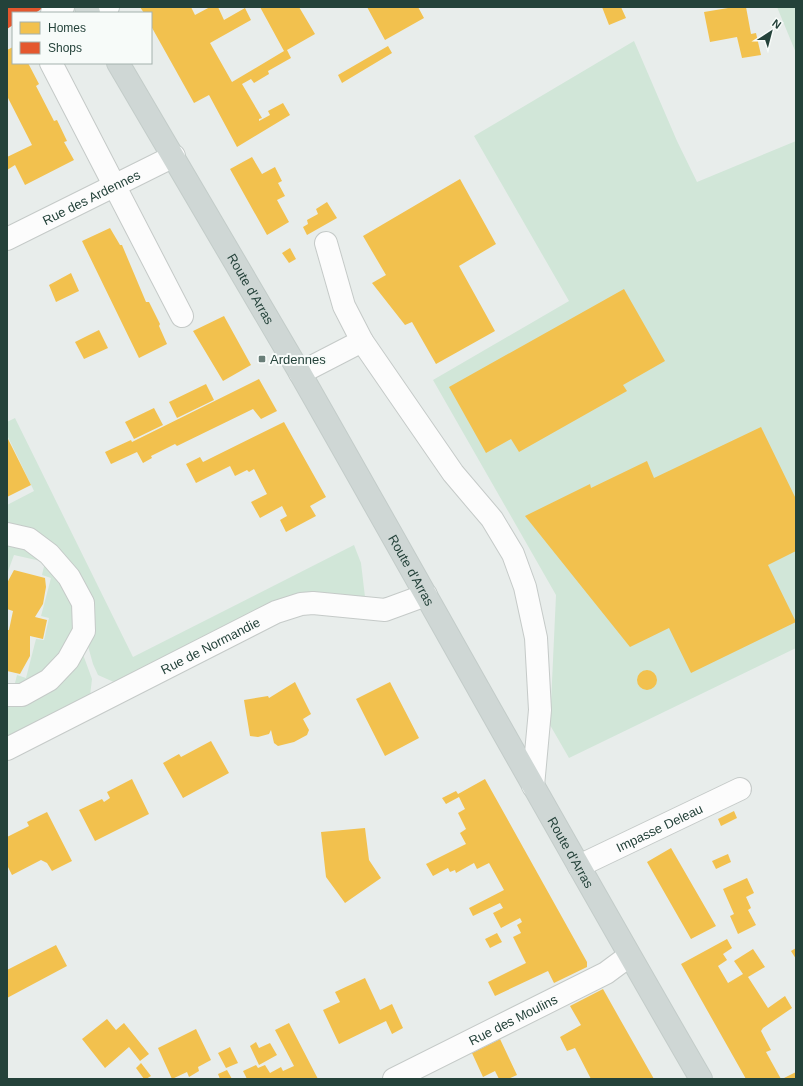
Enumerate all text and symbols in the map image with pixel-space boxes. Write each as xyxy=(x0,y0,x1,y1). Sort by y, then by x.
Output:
legend xyxy=(12,12,152,64)
north arrow xyxy=(751,12,791,52)
text: N xyxy=(770,17,784,31)
text: Homes xyxy=(48,21,86,35)
text: Shops xyxy=(48,41,82,55)
street label: Rue des Ardennes xyxy=(40,167,143,228)
street label: Route d'Arras xyxy=(224,251,277,327)
place label: Ardennes xyxy=(270,352,326,367)
marker: Ardennes xyxy=(257,354,267,364)
street label: Route d'Arras xyxy=(385,532,437,609)
street label: Rue de Normandie xyxy=(158,615,262,677)
street label: Impasse Deleau xyxy=(614,801,705,855)
street label: Route d'Arras xyxy=(544,814,597,891)
street label: Rue des Moulins xyxy=(466,991,560,1048)

